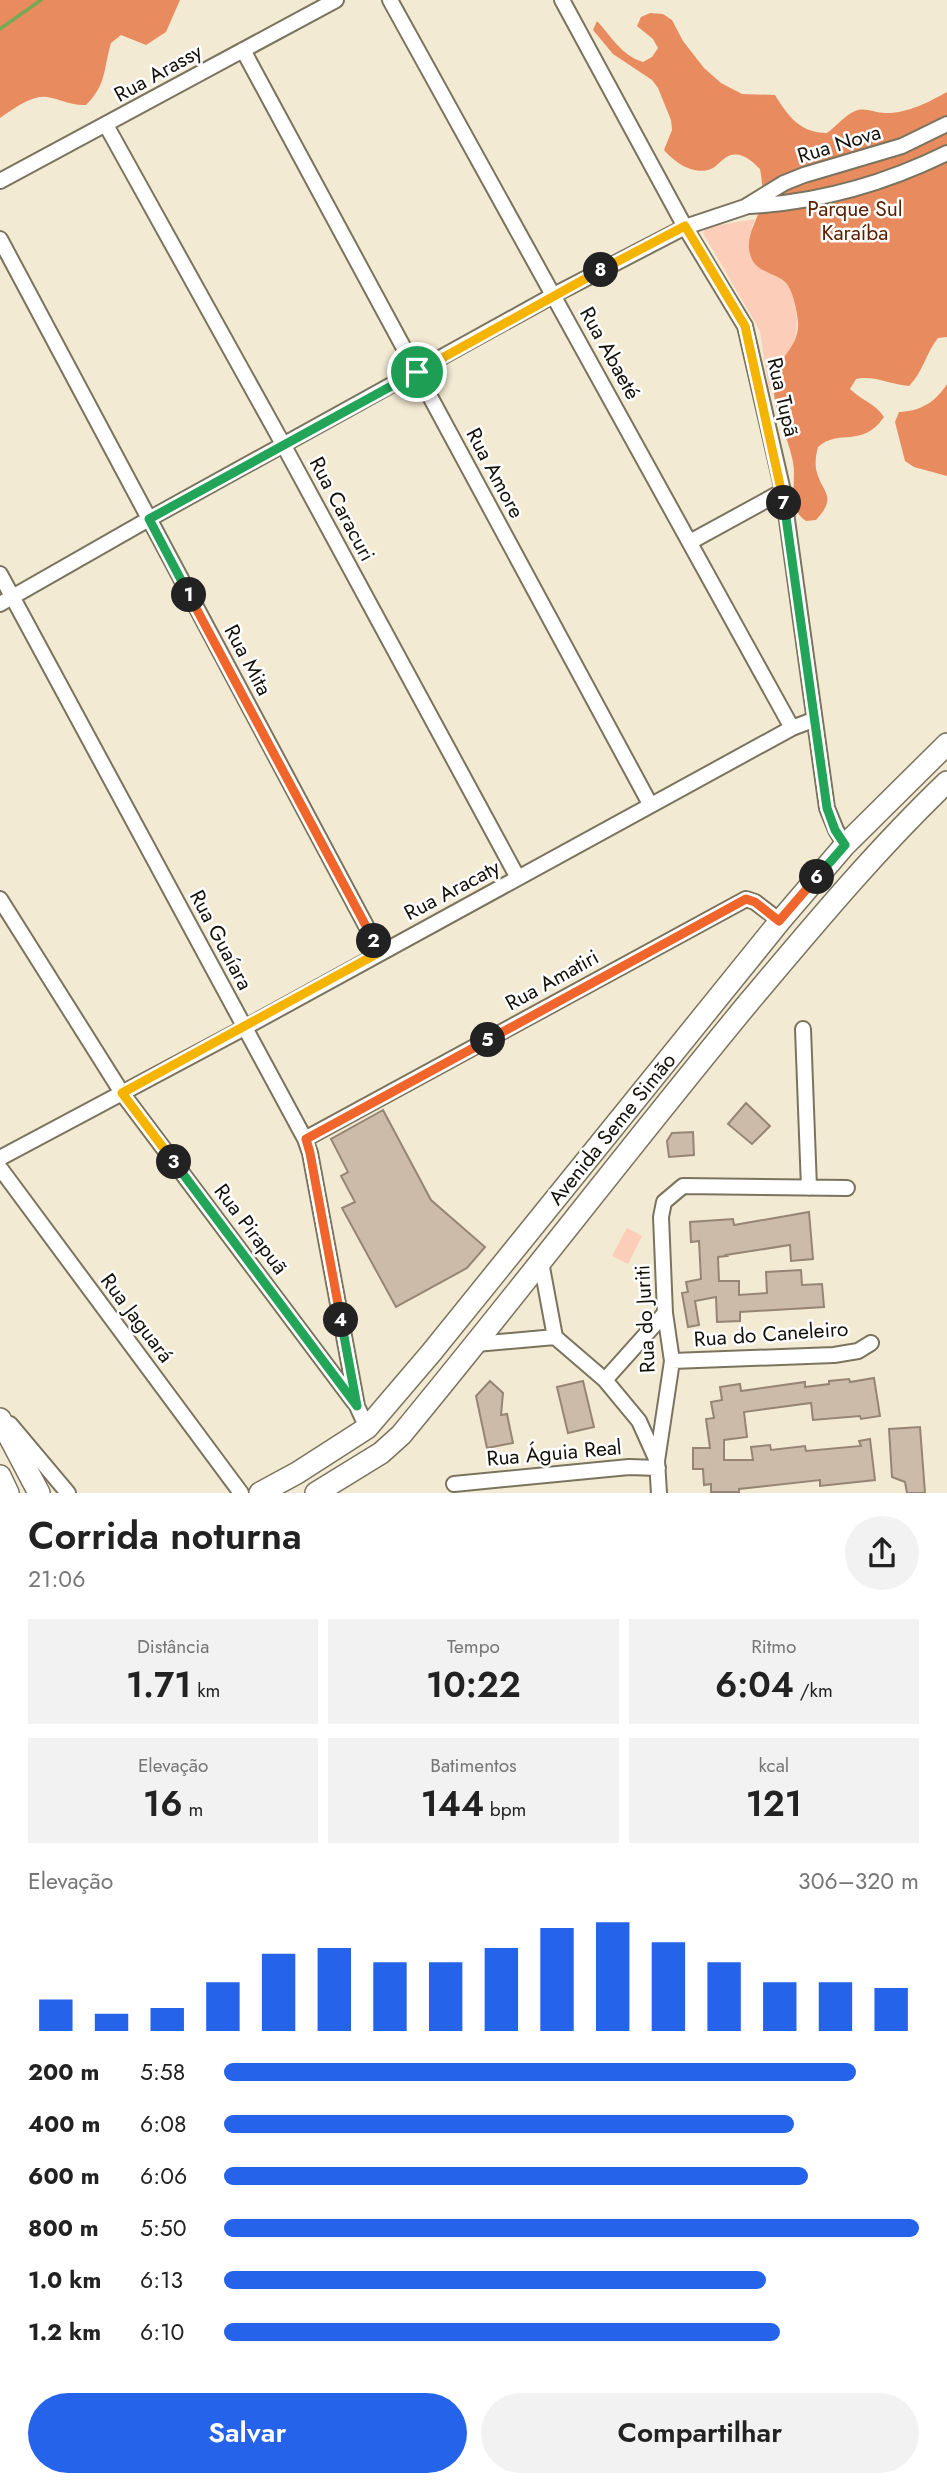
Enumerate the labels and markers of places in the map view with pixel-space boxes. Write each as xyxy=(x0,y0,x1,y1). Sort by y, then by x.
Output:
pin: 8 xyxy=(584,252,618,288)
pin xyxy=(387,342,447,402)
pin: 7 xyxy=(766,486,802,520)
pin: 1 xyxy=(172,578,206,612)
pin: 6 xyxy=(800,860,834,894)
pin: 2 xyxy=(356,923,392,958)
pin: 5 xyxy=(470,1023,505,1058)
pin: 3 xyxy=(156,1144,192,1180)
pin: 4 xyxy=(324,1302,358,1338)

